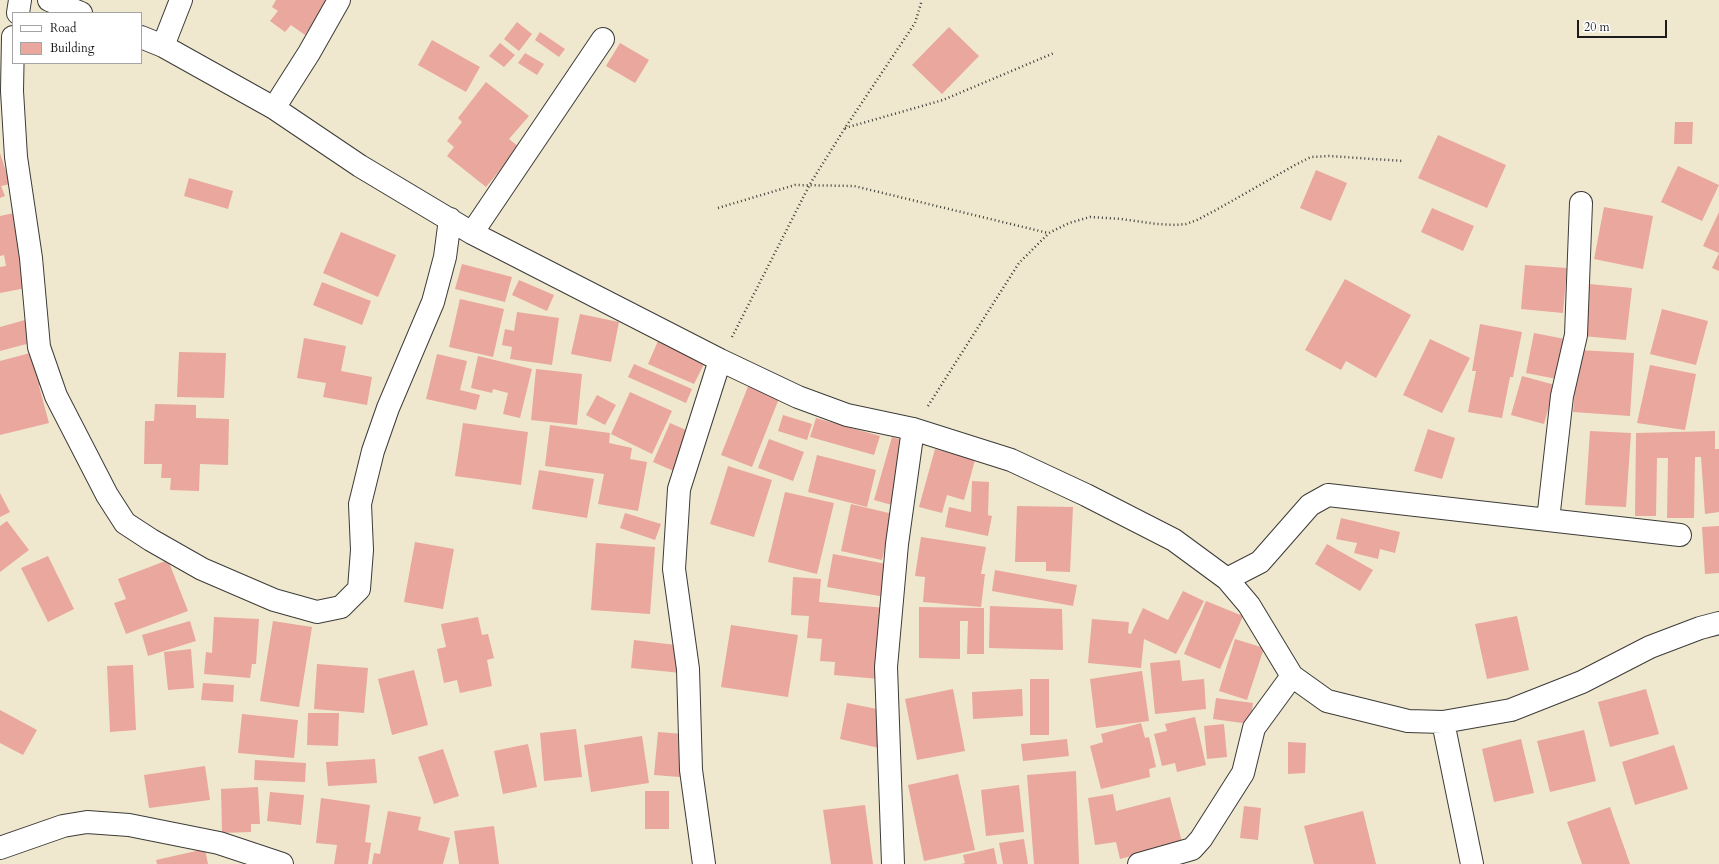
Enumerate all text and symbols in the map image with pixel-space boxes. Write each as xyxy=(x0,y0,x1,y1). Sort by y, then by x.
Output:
legend xyxy=(12,12,142,64)
scale bar xyxy=(1579,12,1669,38)
text: 20 m xyxy=(1584,19,1610,35)
text: Road xyxy=(50,20,76,36)
text: Building xyxy=(50,40,94,56)

